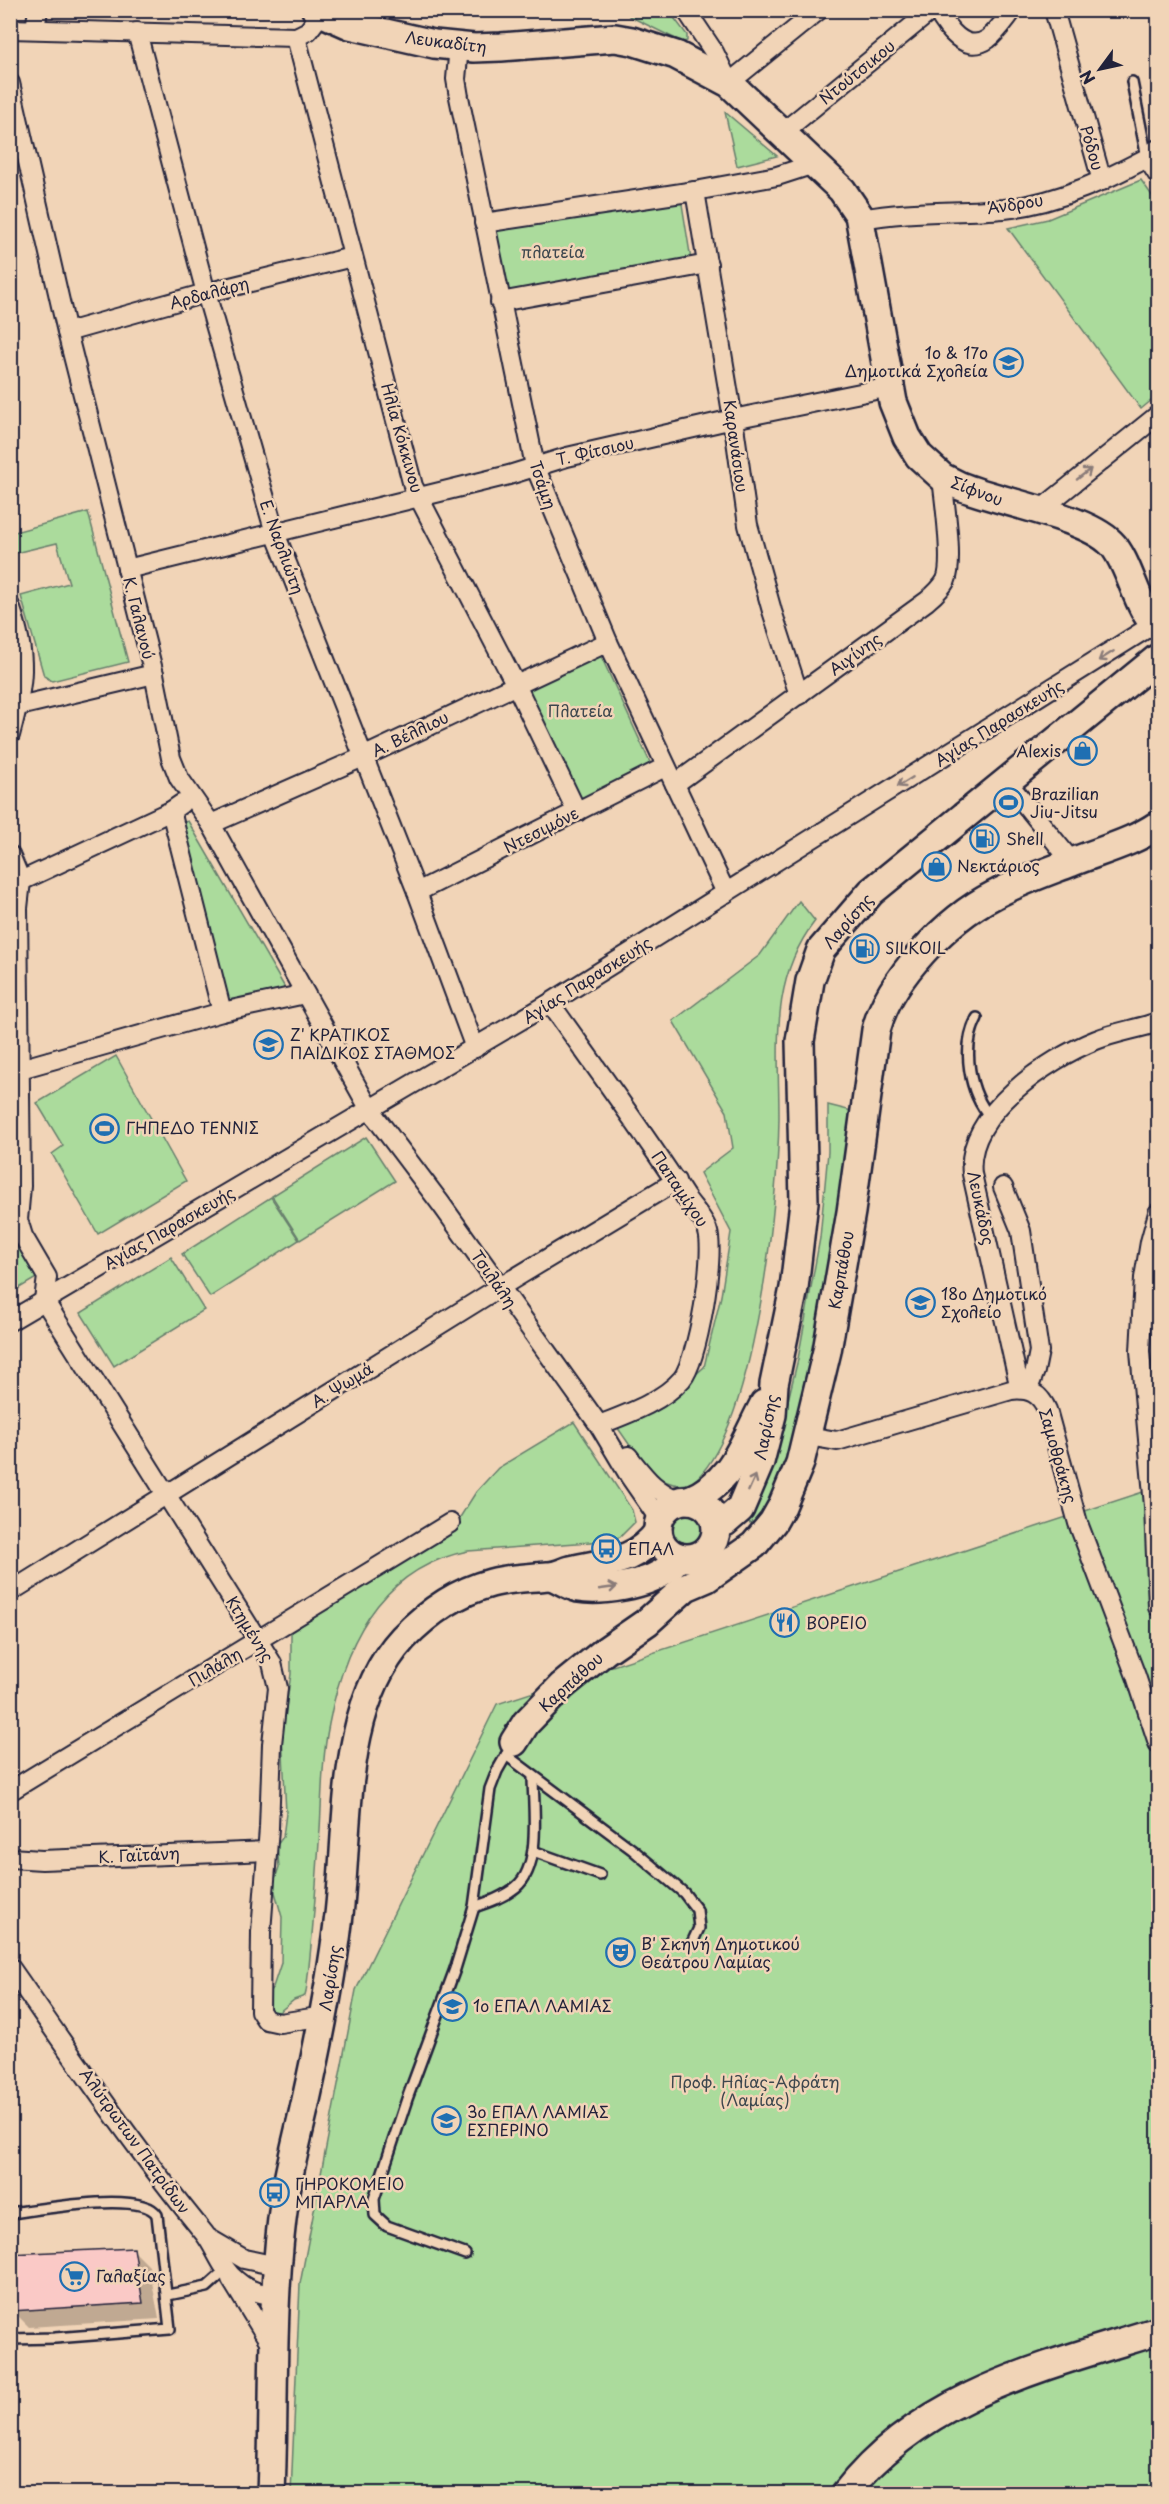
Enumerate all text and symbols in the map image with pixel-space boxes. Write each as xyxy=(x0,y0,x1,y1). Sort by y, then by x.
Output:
street label: Λευκαδίτη xyxy=(404,24,488,58)
street label: Ντούτσικου xyxy=(813,33,899,109)
north arrow xyxy=(1070,39,1130,99)
text: N xyxy=(1073,66,1100,90)
street label: Ρόδου xyxy=(1075,123,1111,173)
street label: Άνδρου xyxy=(985,187,1045,219)
park label: πλατεία xyxy=(521,239,585,263)
street label: Αρδαλάρη xyxy=(166,270,251,314)
place label: 1ο & 17ο Δημοτικά Σχολεία xyxy=(845,340,988,382)
school or university icon: 1ο & 17ο Δημοτικά Σχολεία xyxy=(993,346,1025,378)
street label: Ηλία Κόκκινου xyxy=(376,380,430,495)
street label: Καρανάσιου xyxy=(719,398,755,494)
street label: Τ. Φίτσιου xyxy=(554,429,636,471)
street label: Τσάμη xyxy=(524,457,563,512)
one-way arrow xyxy=(1076,467,1092,480)
street label: Σίφνου xyxy=(948,469,1007,511)
street label: Ε. Ναρλιώτη xyxy=(255,496,311,597)
street label: Κ. Γαλανού xyxy=(118,574,162,662)
street label: Αιγίνης xyxy=(823,626,886,680)
one-way arrow xyxy=(1098,651,1115,663)
street label: Αγίας Παρασκευής xyxy=(929,673,1068,772)
park label: Πλατεία xyxy=(547,698,613,722)
street label: Α. Βέλλιου xyxy=(367,704,452,762)
shop icon: Alexis xyxy=(1066,735,1098,767)
place label: Alexis xyxy=(1016,738,1061,762)
one-way arrow xyxy=(897,776,914,788)
place label: Brazilian Jiu-Jitsu xyxy=(1030,781,1099,823)
sports icon: Brazilian Jiu-Jitsu xyxy=(993,787,1025,819)
street label: Ντεσιμόνε xyxy=(499,800,582,858)
fuel station icon: Shell xyxy=(969,823,1001,855)
place label: Shell xyxy=(1006,826,1044,850)
shop icon: Νεκτάριος xyxy=(920,850,952,882)
place label: Νεκτάριος xyxy=(957,853,1040,877)
street label: Λαρίσης xyxy=(816,887,878,953)
street label: Αγίας Παρασκευής xyxy=(517,930,656,1029)
fuel station icon: SILKOIL xyxy=(848,932,880,964)
place label: SILKOIL xyxy=(885,935,946,959)
place label: Ζ' ΚΡΑΤΙΚΟΣ ΠΑΙΔΙΚΟΣ ΣΤΑΘΜΟΣ xyxy=(290,1022,455,1064)
school or university icon: Ζ' ΚΡΑΤΙΚΟΣ ΠΑΙΔΙΚΟΣ ΣΤΑΘΜΟΣ xyxy=(253,1028,285,1060)
sports icon: ΓΗΠΕΔΟ ΤΕΝΝΙΣ xyxy=(89,1112,121,1144)
place label: ΓΗΠΕΔΟ ΤΕΝΝΙΣ xyxy=(126,1115,259,1139)
street label: Παπαμίχου xyxy=(647,1146,715,1231)
street label: Λευκάδος xyxy=(962,1169,1002,1247)
street label: Αγίας Παρασκευής xyxy=(98,1180,239,1275)
street label: Καρπάθου xyxy=(821,1229,859,1311)
street label: Τσιλάλη xyxy=(466,1245,523,1312)
place label: 18ο Δημοτικό Σχολείο xyxy=(941,1281,1047,1323)
school or university icon: 18ο Δημοτικό Σχολείο xyxy=(904,1287,936,1319)
street label: Α. Ψωμά xyxy=(306,1355,378,1413)
street label: Λαρίσης xyxy=(747,1392,783,1462)
street label: Σαμοθράκης xyxy=(1034,1406,1084,1506)
one-way arrow xyxy=(746,1474,758,1492)
bus stop icon: ΕΠΑΛ xyxy=(591,1533,623,1565)
place label: ΕΠΑΛ xyxy=(628,1536,674,1560)
one-way arrow xyxy=(598,1582,617,1593)
street label: Κτημένης xyxy=(221,1591,281,1666)
restaurant icon: ΒΟΡΕΙΟ xyxy=(769,1607,801,1639)
place label: ΒΟΡΕΙΟ xyxy=(806,1610,867,1634)
street label: Πιλάλη xyxy=(183,1641,246,1691)
street label: Καρπάθου xyxy=(533,1646,608,1717)
street label: Κ. Γαϊτάνη xyxy=(98,1840,180,1868)
place label: Β' Σκηνή Δημοτικού Θεάτρου Λαμίας xyxy=(641,1931,800,1973)
theatre icon: Β' Σκηνή Δημοτικού Θεάτρου Λαμίας xyxy=(604,1937,636,1969)
street label: Λαρίσης xyxy=(312,1943,346,2012)
school or university icon: 1ο ΕΠΑΛ ΛΑΜΙΑΣ xyxy=(436,1990,468,2022)
place label: 1ο ΕΠΑΛ ΛΑΜΙΑΣ xyxy=(473,1993,612,2017)
street label: Αλύτρωτων Πατρίδων xyxy=(75,2063,197,2218)
park label: Προφ. Ηλίας-Αφράτη (Λαμίας) xyxy=(670,2069,840,2111)
place label: 3ο ΕΠΑΛ ΛΑΜΙΑΣ ΕΣΠΕΡΙΝΟ xyxy=(467,2099,609,2141)
school or university icon: 3ο ΕΠΑΛ ΛΑΜΙΑΣ ΕΣΠΕΡΙΝΟ xyxy=(430,2105,462,2137)
place label: ΓΗΡΟΚΟΜΕΙΟ ΜΠΑΡΛΑ xyxy=(295,2171,404,2213)
bus stop icon: ΓΗΡΟΚΟΜΕΙΟ ΜΠΑΡΛΑ xyxy=(258,2177,290,2209)
supermarket icon: Γαλαξίας xyxy=(59,2260,91,2292)
place label: Γαλαξίας xyxy=(96,2263,166,2287)

